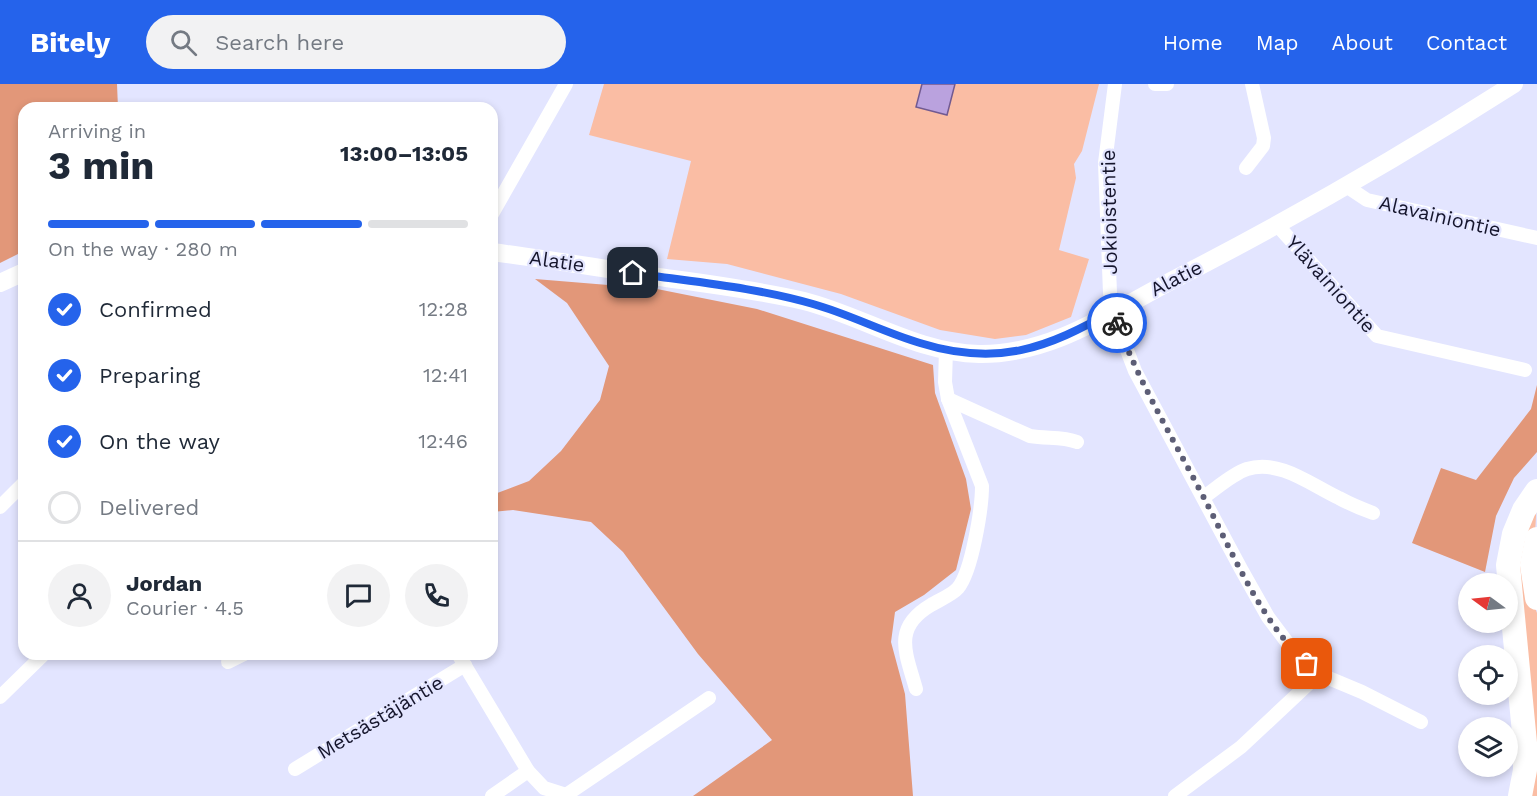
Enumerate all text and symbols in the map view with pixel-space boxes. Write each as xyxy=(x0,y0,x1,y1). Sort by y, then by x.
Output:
search box xyxy=(146,15,566,69)
text: Bitely xyxy=(30,26,110,59)
icon: search xyxy=(167,26,200,59)
text: Search here xyxy=(215,30,344,55)
text: Home xyxy=(1163,30,1223,55)
text: Map xyxy=(1256,30,1299,55)
text: About xyxy=(1332,30,1393,55)
text: Contact xyxy=(1426,30,1507,55)
text: Arriving in xyxy=(48,119,146,143)
text: 13:00–13:05 xyxy=(340,141,468,166)
text: 3 min xyxy=(48,143,155,188)
street label: Jokioistentie xyxy=(1096,149,1122,275)
street label: Alavainiontie xyxy=(1377,190,1503,242)
street label: Ylävainiontie xyxy=(1281,230,1381,338)
text: On the way · 280 m xyxy=(48,237,238,261)
street label: Alatie xyxy=(528,245,586,277)
pin xyxy=(607,247,658,298)
street label: Alatie xyxy=(1146,255,1206,301)
icon: home xyxy=(616,256,649,289)
icon: check xyxy=(48,293,81,326)
courier xyxy=(1087,293,1147,353)
text: Confirmed xyxy=(99,297,212,322)
text: 12:28 xyxy=(419,297,468,321)
icon: bike xyxy=(1101,307,1134,340)
icon: check xyxy=(48,359,81,392)
text: Preparing xyxy=(99,363,200,388)
text: 12:41 xyxy=(423,363,468,387)
icon: check xyxy=(48,425,81,458)
text: On the way xyxy=(99,429,220,454)
text: 12:46 xyxy=(418,429,468,453)
text: Delivered xyxy=(99,495,199,520)
button: person xyxy=(48,564,111,627)
button: chat xyxy=(327,564,390,627)
button: phone xyxy=(405,564,468,627)
text: Jordan xyxy=(126,571,202,596)
north arrow xyxy=(1458,573,1518,633)
map controls xyxy=(1458,573,1518,777)
text: Courier · 4.5 xyxy=(126,596,244,620)
pin xyxy=(1281,638,1332,689)
button: locate xyxy=(1458,645,1518,705)
icon: bag xyxy=(1290,647,1323,680)
street label: Metsästäjäntie xyxy=(313,670,447,764)
button: layers xyxy=(1458,717,1518,777)

